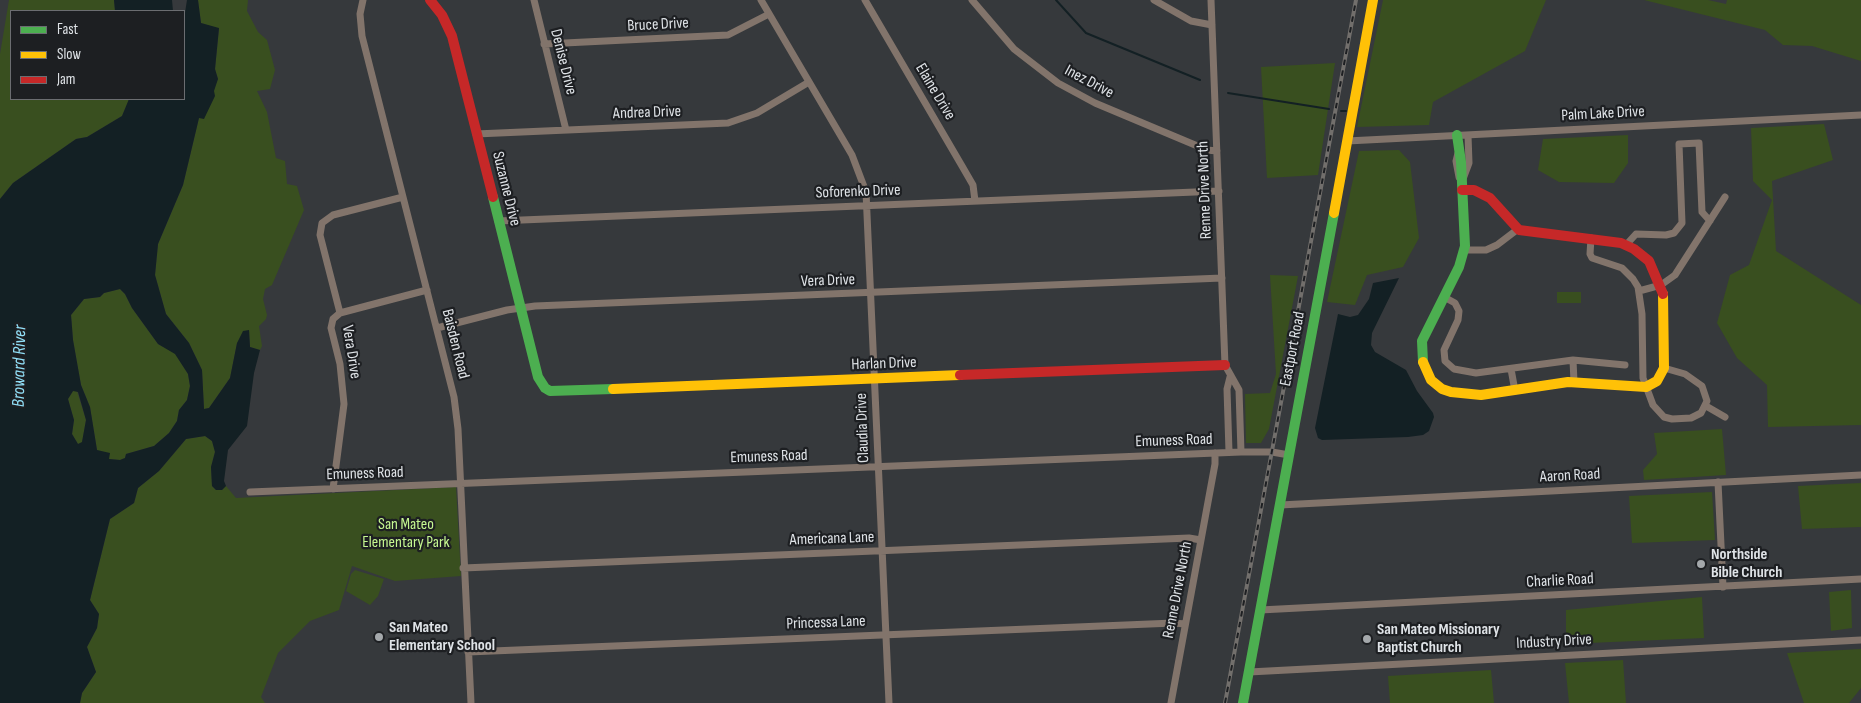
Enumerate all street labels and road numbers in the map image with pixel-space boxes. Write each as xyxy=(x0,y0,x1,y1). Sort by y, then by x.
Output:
street label: Bruce Drive xyxy=(627,14,689,36)
street label: Denise Drive xyxy=(546,27,580,97)
street label: Elaine Drive xyxy=(911,60,959,124)
street label: Inez Drive xyxy=(1061,61,1117,103)
street label: Andrea Drive xyxy=(613,102,681,124)
street label: Palm Lake Drive xyxy=(1561,102,1645,126)
street label: Renne Drive North xyxy=(1194,141,1216,239)
street label: Suzanne Drive xyxy=(487,150,525,228)
street label: Soforenko Drive xyxy=(815,181,901,203)
street label: Vera Drive xyxy=(801,270,855,292)
street label: Baisden Road xyxy=(437,307,473,381)
street label: Eastport Road xyxy=(1276,310,1310,388)
street label: Vera Drive xyxy=(337,324,365,380)
street label: Harlan Drive xyxy=(851,353,917,375)
street label: Claudia Drive xyxy=(852,393,874,463)
street label: Emuness Road xyxy=(1135,430,1213,452)
street label: Emuness Road xyxy=(730,446,808,468)
street label: Emuness Road xyxy=(326,463,404,485)
street label: Aaron Road xyxy=(1539,465,1601,487)
street label: Americana Lane xyxy=(789,528,875,550)
street label: Renne Drive North xyxy=(1159,540,1197,640)
street label: Charlie Road xyxy=(1526,570,1594,592)
street label: Princessa Lane xyxy=(786,612,866,634)
street label: Industry Drive xyxy=(1516,630,1592,654)

